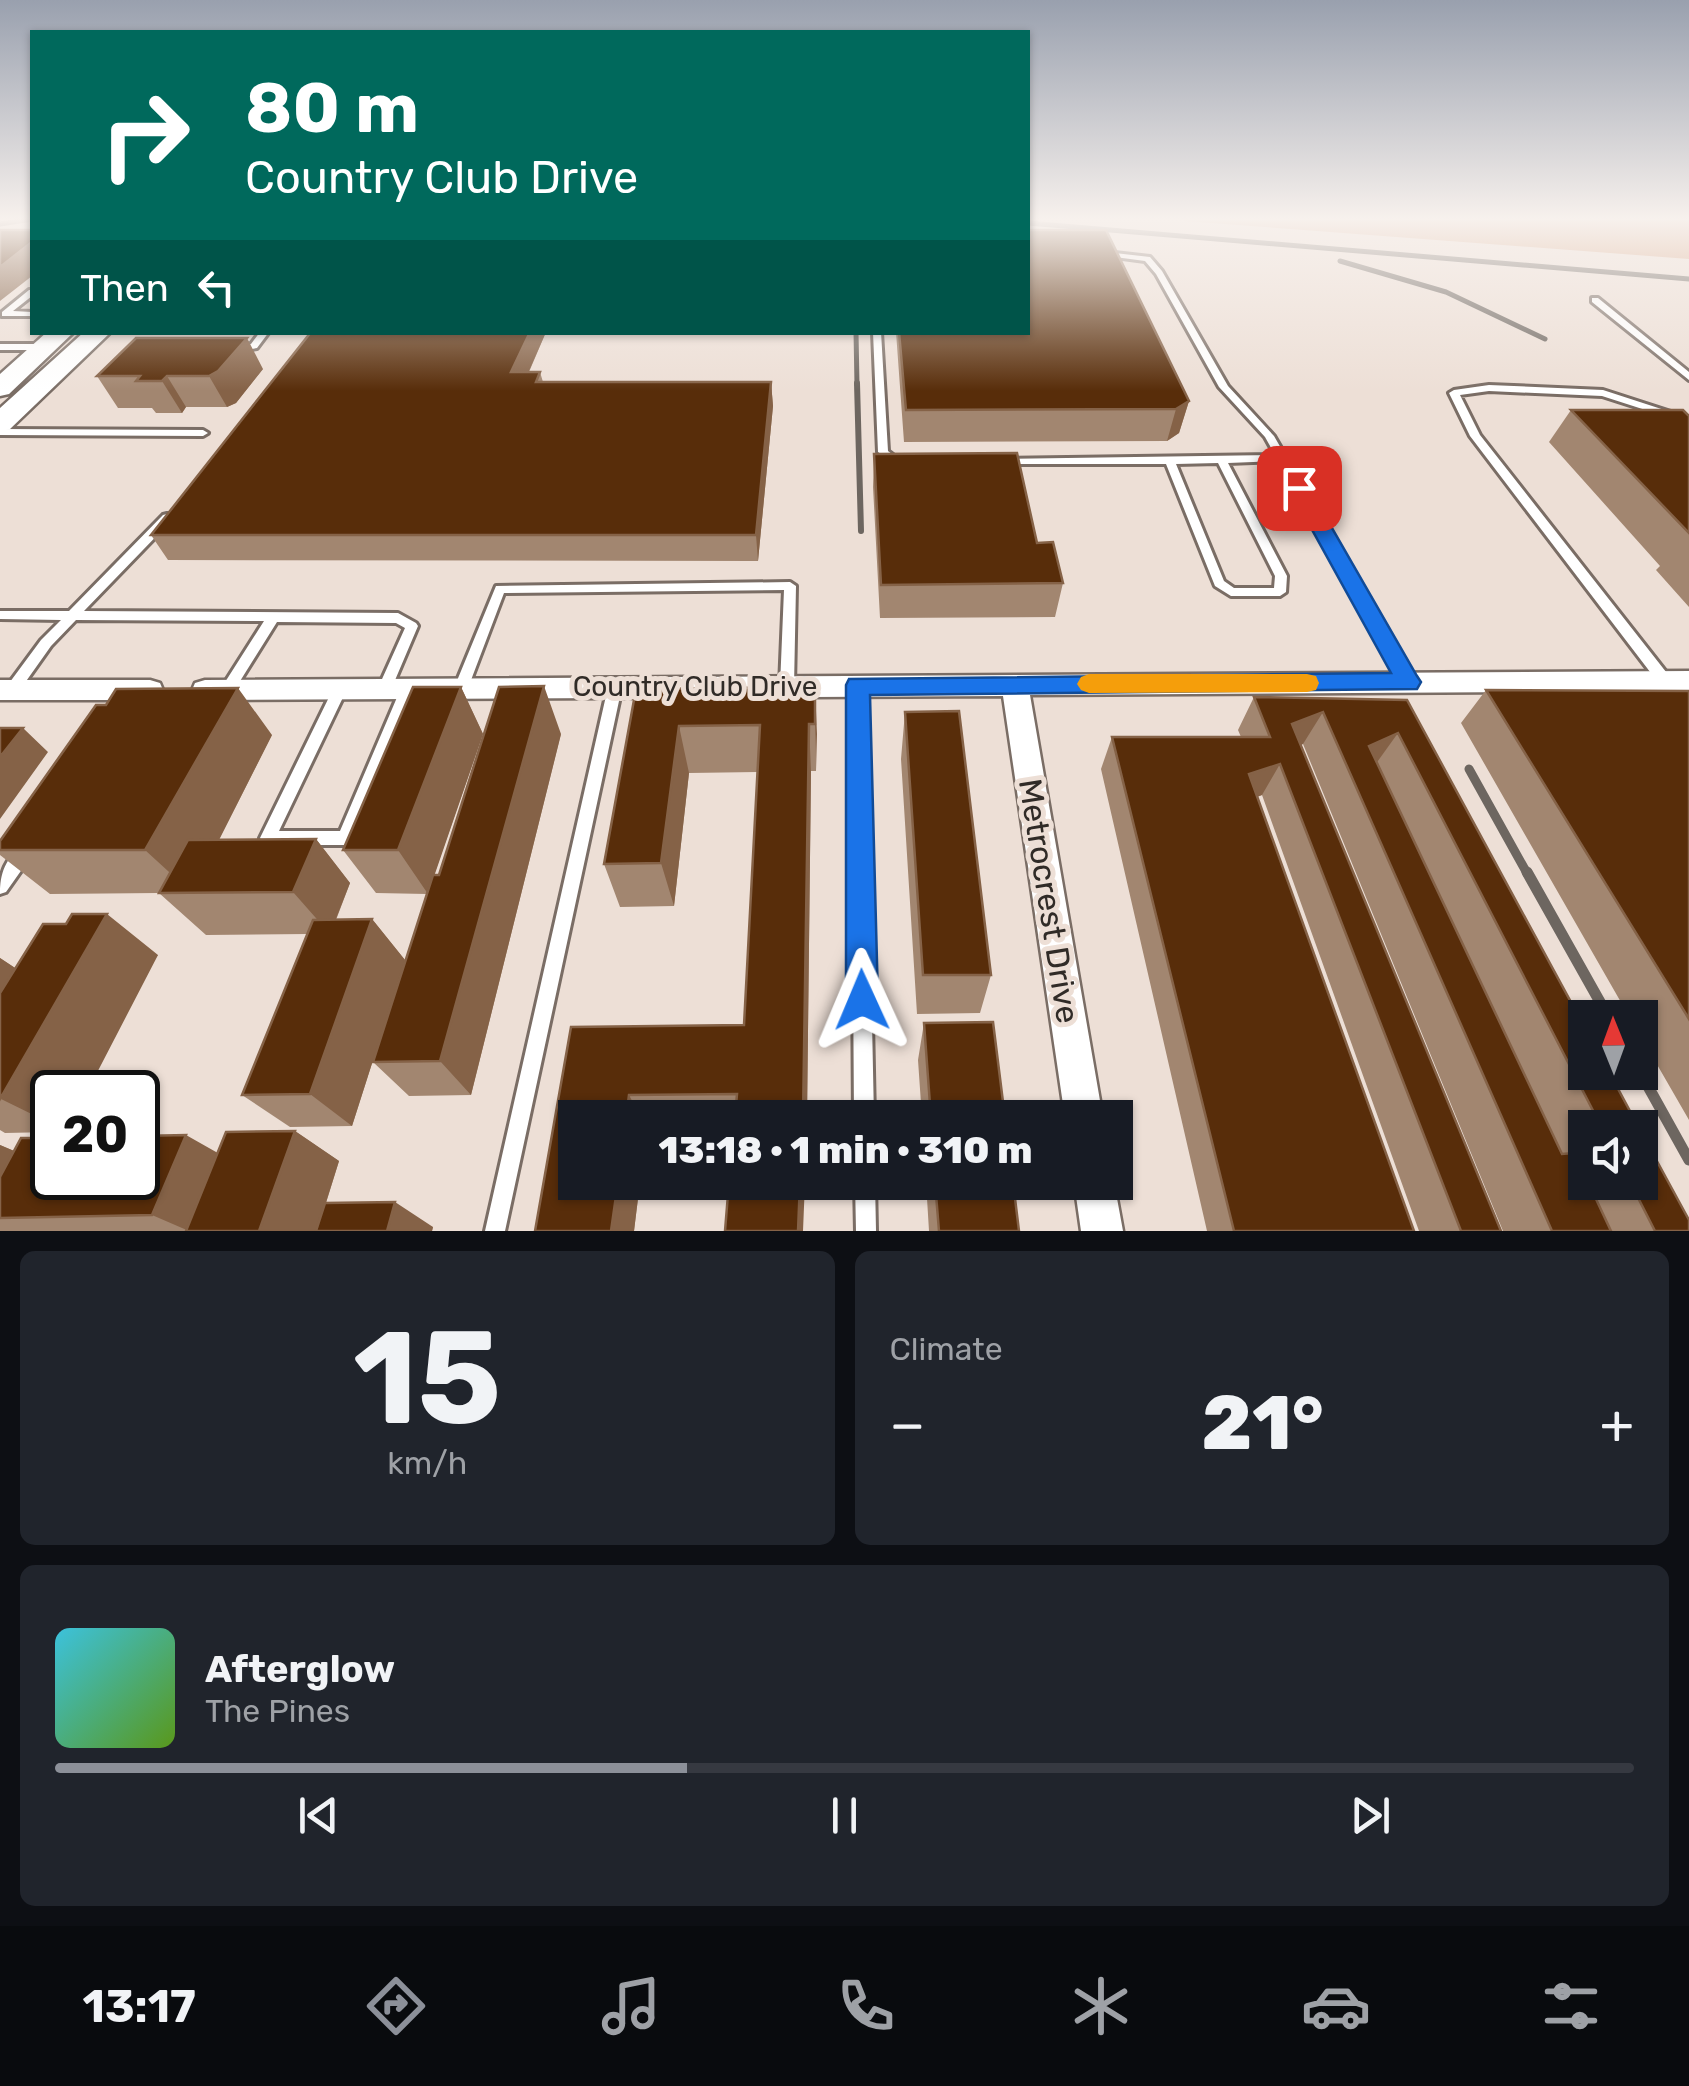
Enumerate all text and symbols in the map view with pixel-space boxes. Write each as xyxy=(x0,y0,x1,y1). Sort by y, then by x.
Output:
text: 80 m xyxy=(245,67,419,150)
icon: right xyxy=(80,70,210,200)
text: Country Club Drive xyxy=(245,151,638,204)
icon: left xyxy=(189,260,244,315)
text: Then xyxy=(80,265,169,311)
pin xyxy=(1257,446,1342,531)
icon: arrive xyxy=(1272,461,1327,516)
street label: Country Club Drive xyxy=(573,670,817,703)
street label: Metrocrest Drive xyxy=(1011,776,1087,1026)
position arrow xyxy=(810,948,914,1052)
north arrow xyxy=(1568,1000,1658,1090)
map controls xyxy=(1568,1000,1658,1200)
speed limit sign: 20 xyxy=(30,1070,160,1200)
button: sound xyxy=(1568,1110,1658,1200)
text: 13:18 · 1 min · 310 m xyxy=(659,1127,1032,1173)
text: 15 xyxy=(353,1301,502,1456)
text: Climate xyxy=(890,1330,1003,1368)
text: 21° xyxy=(1202,1379,1323,1468)
text: − xyxy=(890,1392,925,1457)
text: + xyxy=(1600,1392,1634,1457)
text: km/h xyxy=(387,1444,467,1482)
text: Afterglow xyxy=(205,1646,395,1692)
text: The Pines xyxy=(205,1692,350,1730)
icon: previous xyxy=(291,1788,346,1843)
icon: pause xyxy=(817,1788,872,1843)
icon: next xyxy=(1343,1788,1398,1843)
icon: directions xyxy=(361,1971,431,2041)
icon: music xyxy=(596,1971,666,2041)
icon: phone xyxy=(831,1971,901,2041)
icon: climate xyxy=(1066,1971,1136,2041)
icon: car xyxy=(1301,1971,1371,2041)
icon: filters xyxy=(1536,1971,1606,2041)
text: 13:17 xyxy=(83,1980,196,2033)

